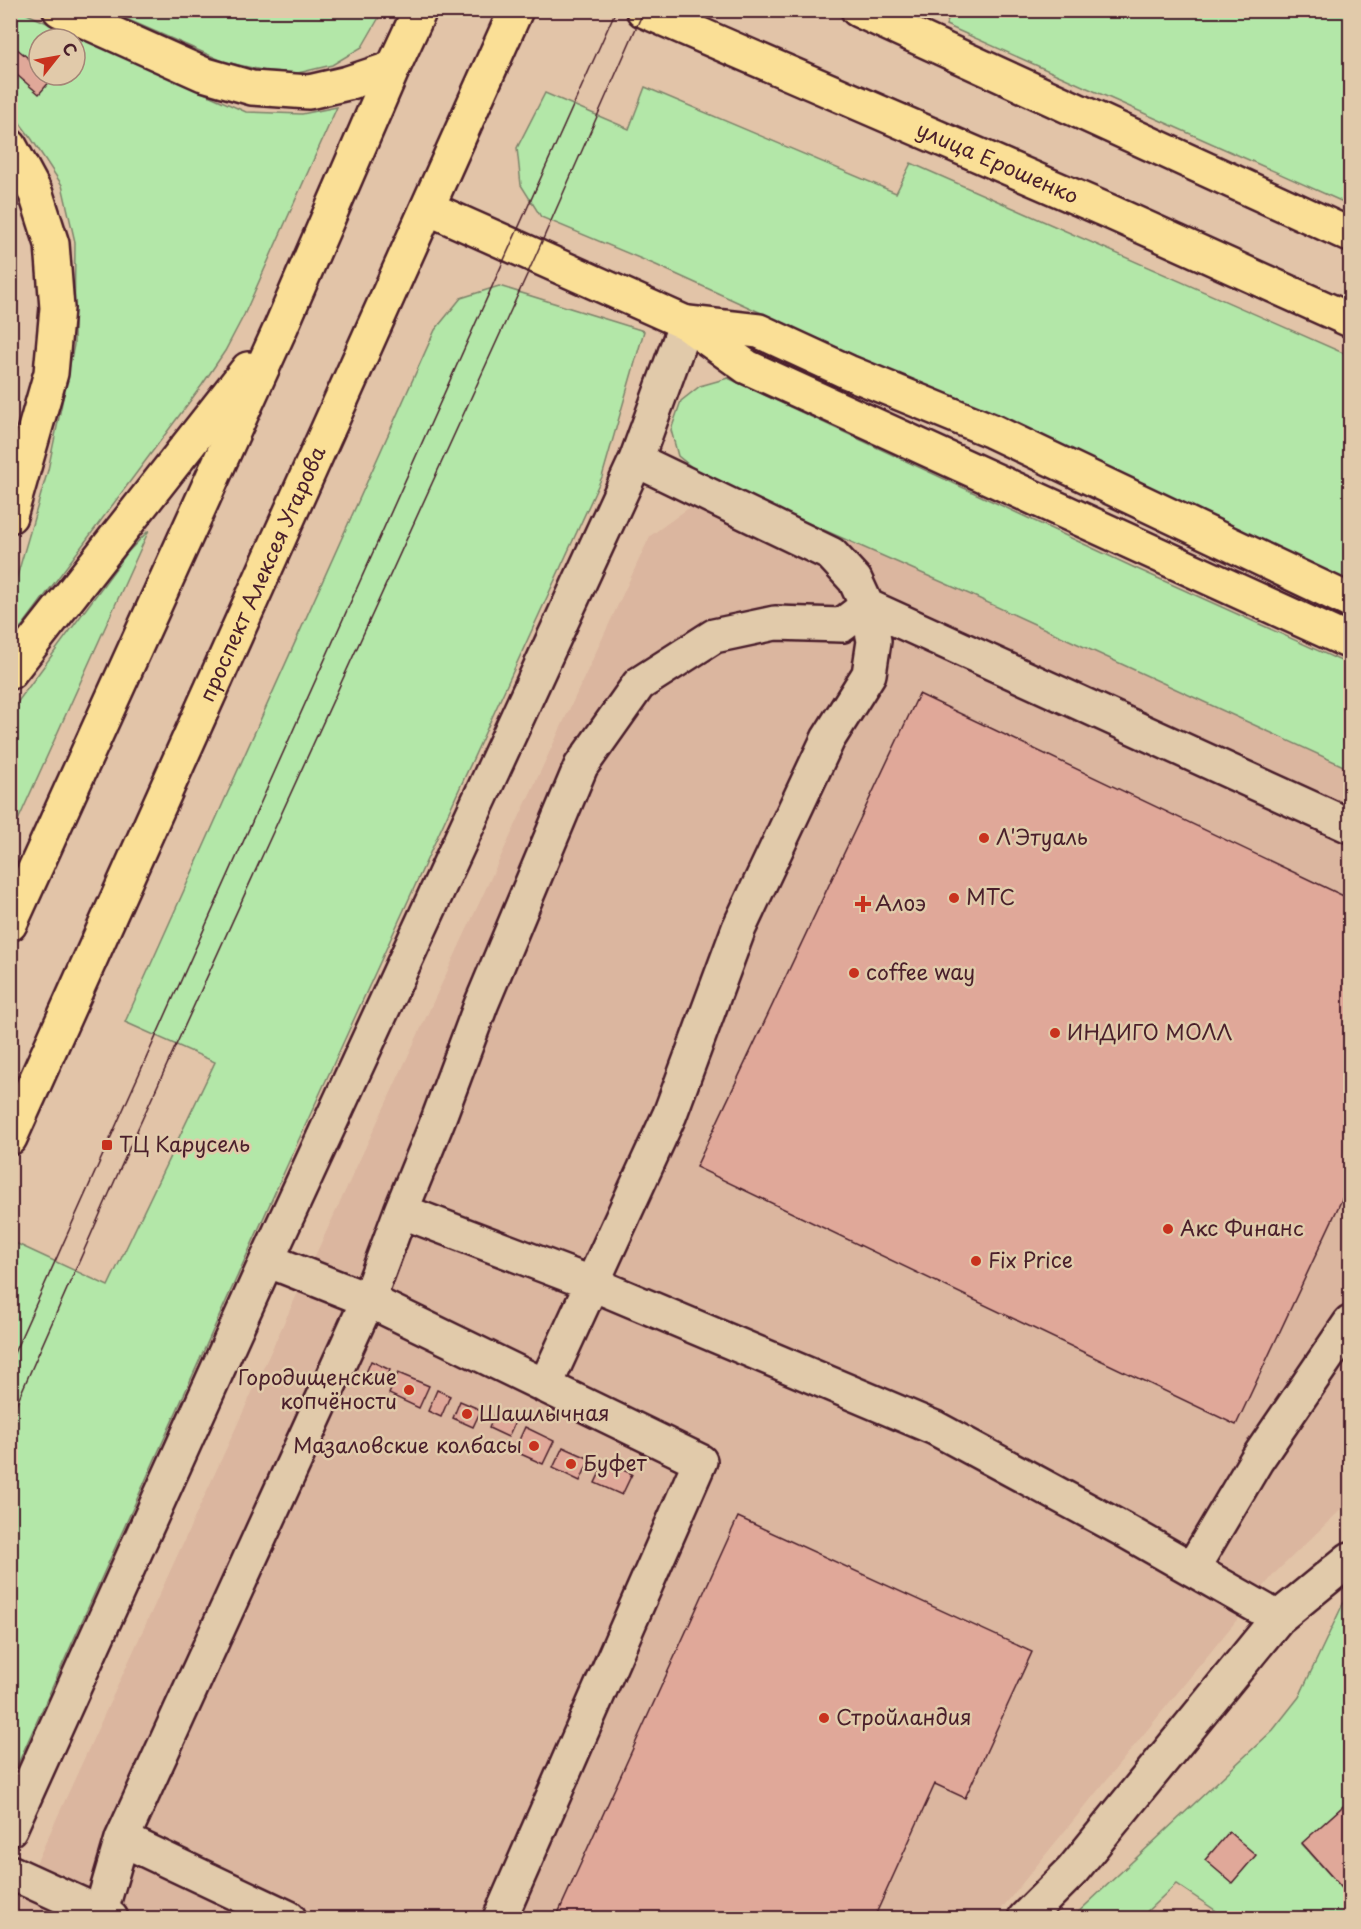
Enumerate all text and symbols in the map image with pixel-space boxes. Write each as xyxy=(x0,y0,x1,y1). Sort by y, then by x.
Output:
north arrow xyxy=(27,27,87,87)
text: С xyxy=(57,37,84,60)
street label: улица Ерошенко xyxy=(912,112,1084,210)
street label: проспект Алексея Угарова xyxy=(190,440,332,706)
place label: Л'Этуаль xyxy=(996,820,1088,852)
marker: Л'Этуаль xyxy=(977,831,991,845)
place label: МТС xyxy=(966,880,1015,912)
place label: Алоэ xyxy=(875,886,926,918)
marker: МТС xyxy=(947,891,961,905)
marker: Алоэ xyxy=(856,897,870,911)
place label: coffee way xyxy=(866,955,975,987)
marker: coffee way xyxy=(847,966,861,980)
place label: ИНДИГО МОЛЛ xyxy=(1067,1015,1233,1047)
marker: ИНДИГО МОЛЛ xyxy=(1048,1026,1062,1040)
place label: ТЦ Карусель xyxy=(119,1127,250,1159)
marker: ТЦ Карусель xyxy=(100,1138,114,1152)
place label: Акс Финанс xyxy=(1180,1211,1304,1243)
marker: Акс Финанс xyxy=(1161,1222,1175,1236)
place label: Fix Price xyxy=(988,1243,1073,1275)
marker: Fix Price xyxy=(969,1254,983,1268)
place label: Городищенские копчёности xyxy=(238,1360,397,1416)
marker: Городищенские копчёности xyxy=(402,1383,416,1397)
place label: Шашлычная xyxy=(479,1396,610,1428)
marker: Шашлычная xyxy=(460,1407,474,1421)
place label: Мазаловские колбасы xyxy=(293,1428,522,1460)
marker: Мазаловские колбасы xyxy=(527,1439,541,1453)
place label: Буфет xyxy=(583,1446,648,1478)
marker: Буфет xyxy=(564,1457,578,1471)
place label: Стройландия xyxy=(836,1700,972,1732)
marker: Стройландия xyxy=(817,1711,831,1725)

